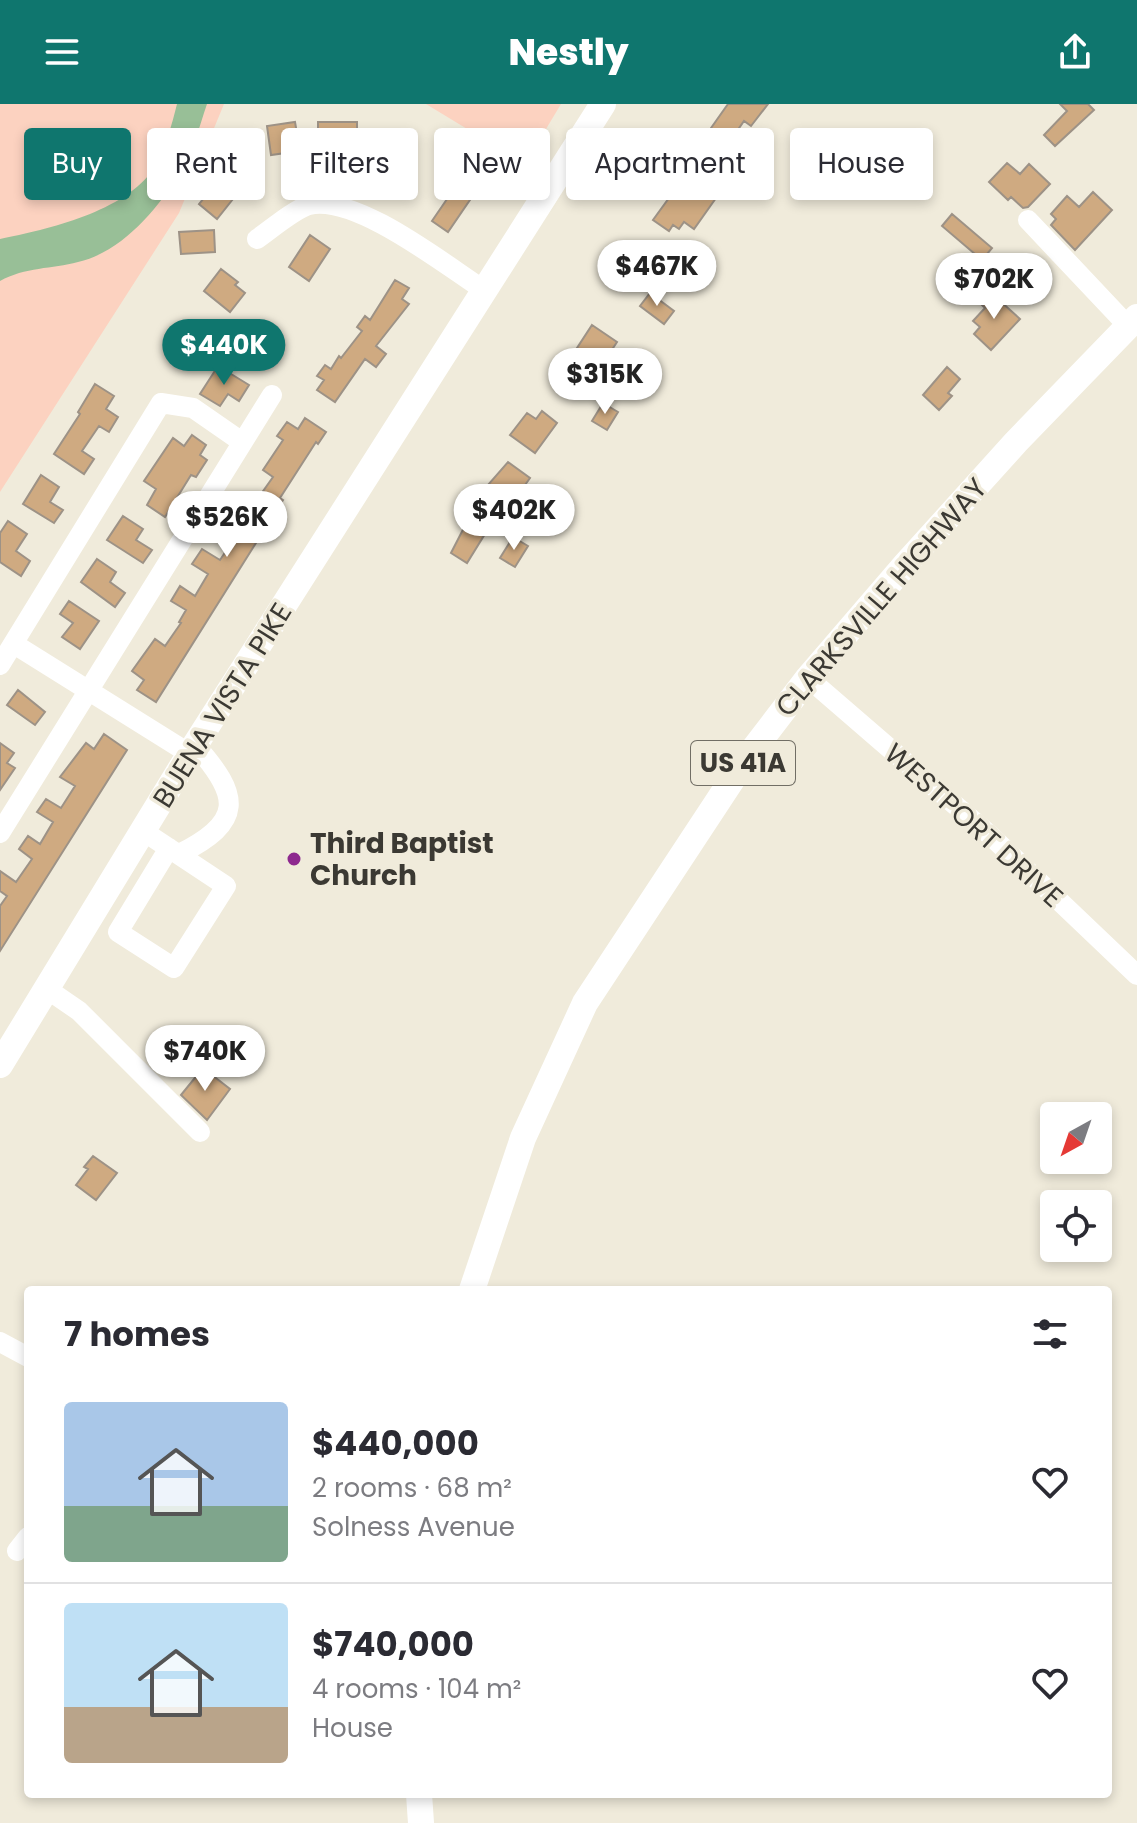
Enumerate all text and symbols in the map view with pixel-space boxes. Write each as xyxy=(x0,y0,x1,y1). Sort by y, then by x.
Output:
text: Nestly xyxy=(509,27,629,78)
icon: menu xyxy=(40,30,84,74)
icon: share xyxy=(1053,30,1097,74)
chip: Buy xyxy=(24,128,131,200)
chip: Rent xyxy=(147,128,265,200)
chip: Filters xyxy=(281,128,418,200)
chip: New xyxy=(434,128,550,200)
chip: Apartment xyxy=(566,128,774,200)
chip: House xyxy=(790,128,933,200)
pin: $467K xyxy=(601,240,713,308)
text: $467K xyxy=(615,248,699,284)
pin: $702K xyxy=(938,253,1050,321)
text: $702K xyxy=(954,261,1034,297)
pin: $440K xyxy=(168,319,280,387)
text: $440K xyxy=(180,327,268,363)
pin: $315K xyxy=(549,348,661,416)
text: $315K xyxy=(566,356,644,392)
street label: CLARKSVILLE HIGHWAY xyxy=(767,470,996,725)
pin: $402K xyxy=(458,484,570,552)
pin: $526K xyxy=(171,491,283,559)
text: $402K xyxy=(472,492,556,528)
text: $526K xyxy=(185,499,269,535)
street label: BUENA VISTA PIKE xyxy=(144,596,301,815)
street label: WESTPORT DRIVE xyxy=(876,735,1071,916)
road number: US 41A xyxy=(691,741,795,785)
place label: Third Baptist Church xyxy=(310,824,494,895)
marker: Third Baptist Church xyxy=(285,850,303,868)
pin: $740K xyxy=(149,1025,261,1093)
text: $740K xyxy=(163,1033,247,1069)
north arrow xyxy=(1040,1102,1112,1174)
map controls xyxy=(1040,1102,1112,1262)
button: locate xyxy=(1040,1190,1112,1262)
text: 7 homes xyxy=(64,1310,210,1358)
icon: filters xyxy=(1028,1312,1072,1356)
text: $440,000 xyxy=(312,1419,479,1467)
icon: home xyxy=(128,1434,224,1530)
icon: heart xyxy=(1028,1460,1072,1504)
text: 2 rooms · 68 m² xyxy=(312,1470,512,1506)
text: Solness Avenue xyxy=(312,1509,515,1545)
text: $740,000 xyxy=(312,1620,474,1668)
icon: home xyxy=(128,1635,224,1731)
icon: heart xyxy=(1028,1661,1072,1705)
text: 4 rooms · 104 m² xyxy=(312,1671,521,1707)
text: House xyxy=(312,1710,393,1746)

